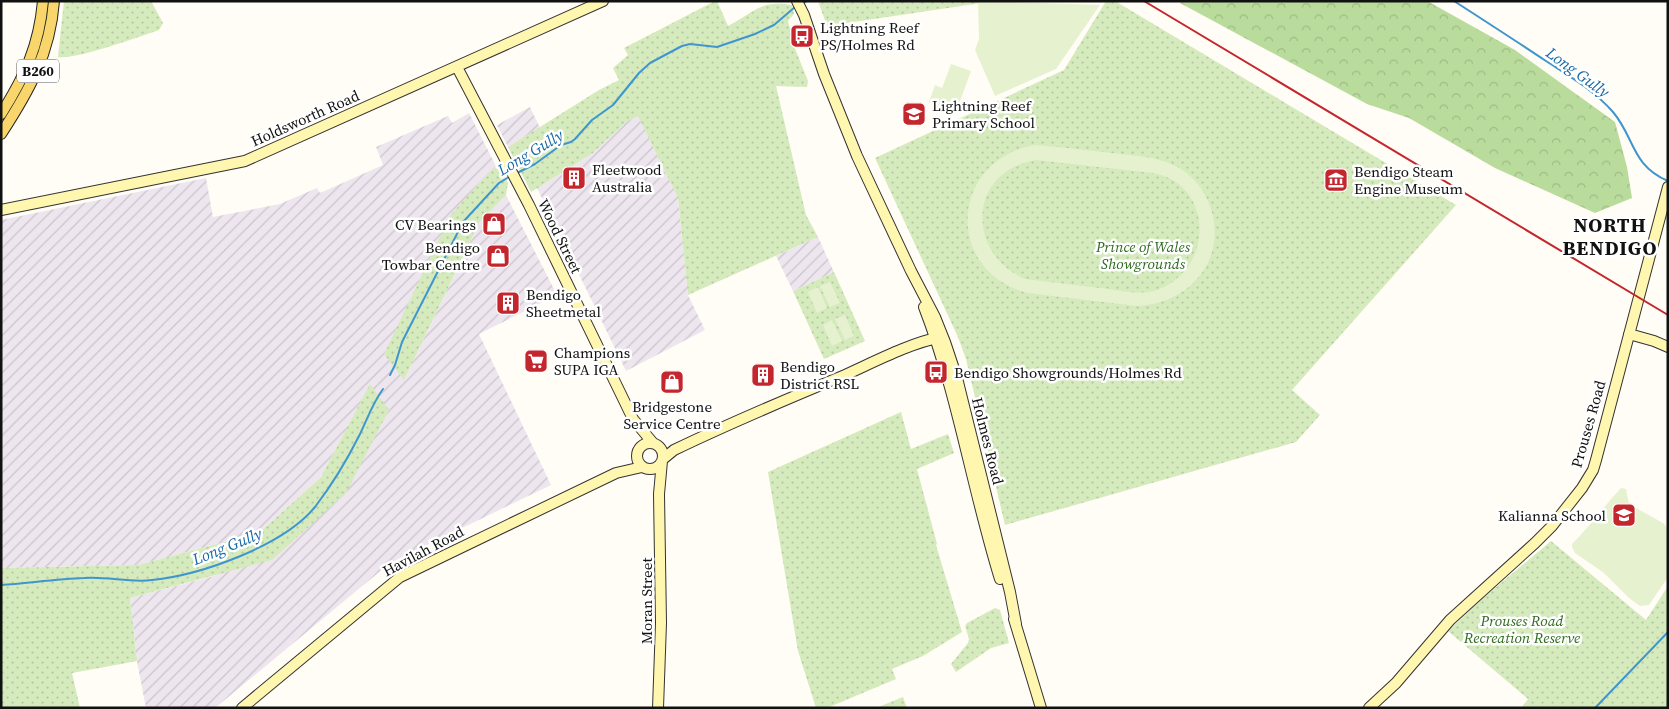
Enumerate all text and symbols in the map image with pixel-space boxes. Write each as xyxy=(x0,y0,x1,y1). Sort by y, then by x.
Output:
place label: Lightning Reef PS/Holmes Rd xyxy=(820,17,921,55)
bus stop icon: Lightning Reef PS/Holmes Rd xyxy=(789,23,815,49)
water label: Long Gully xyxy=(1541,41,1614,103)
road number: B260 xyxy=(17,59,59,82)
street label: Holdsworth Road xyxy=(248,85,363,151)
place label: Lightning Reef Primary School xyxy=(932,95,1035,133)
school or university icon: Lightning Reef Primary School xyxy=(901,101,927,127)
water label: Long Gully xyxy=(492,124,567,181)
place label: Fleetwood Australia xyxy=(592,159,662,197)
place label: Bendigo Steam Engine Museum xyxy=(1354,161,1463,199)
building icon: Fleetwood Australia xyxy=(561,165,587,191)
museum icon: Bendigo Steam Engine Museum xyxy=(1323,167,1349,193)
street label: Wood Street xyxy=(533,195,587,277)
shop icon: CV Bearings xyxy=(481,211,507,237)
district label: NORTH BENDIGO xyxy=(1563,211,1657,262)
place label: CV Bearings xyxy=(395,214,476,235)
park label: Prince of Wales Showgrounds xyxy=(1095,236,1191,274)
place label: Bendigo Towbar Centre xyxy=(382,237,480,275)
shop icon: Bendigo Towbar Centre xyxy=(485,243,511,269)
place label: Bendigo Sheetmetal xyxy=(526,284,601,322)
building icon: Bendigo Sheetmetal xyxy=(495,290,521,316)
place label: Champions SUPA IGA xyxy=(554,342,630,380)
supermarket icon: Champions SUPA IGA xyxy=(523,348,549,374)
place label: Bendigo District RSL xyxy=(780,356,859,394)
bus stop icon: Bendigo Showgrounds/Holmes Rd xyxy=(923,359,949,385)
building icon: Bendigo District RSL xyxy=(750,362,776,388)
place label: Bendigo Showgrounds/Holmes Rd xyxy=(954,362,1182,383)
shop icon: Bridgestone Service Centre xyxy=(659,369,685,395)
street label: Prouses Road xyxy=(1566,377,1611,470)
street label: Holmes Road xyxy=(967,395,1009,487)
place label: Bridgestone Service Centre xyxy=(623,396,721,434)
school or university icon: Kalianna School xyxy=(1611,502,1637,528)
place label: Kalianna School xyxy=(1498,505,1607,526)
street label: Havilah Road xyxy=(379,521,468,581)
water label: Long Gully xyxy=(188,522,265,570)
street label: Moran Street xyxy=(636,558,657,644)
park label: Prouses Road Recreation Reserve xyxy=(1463,610,1580,648)

